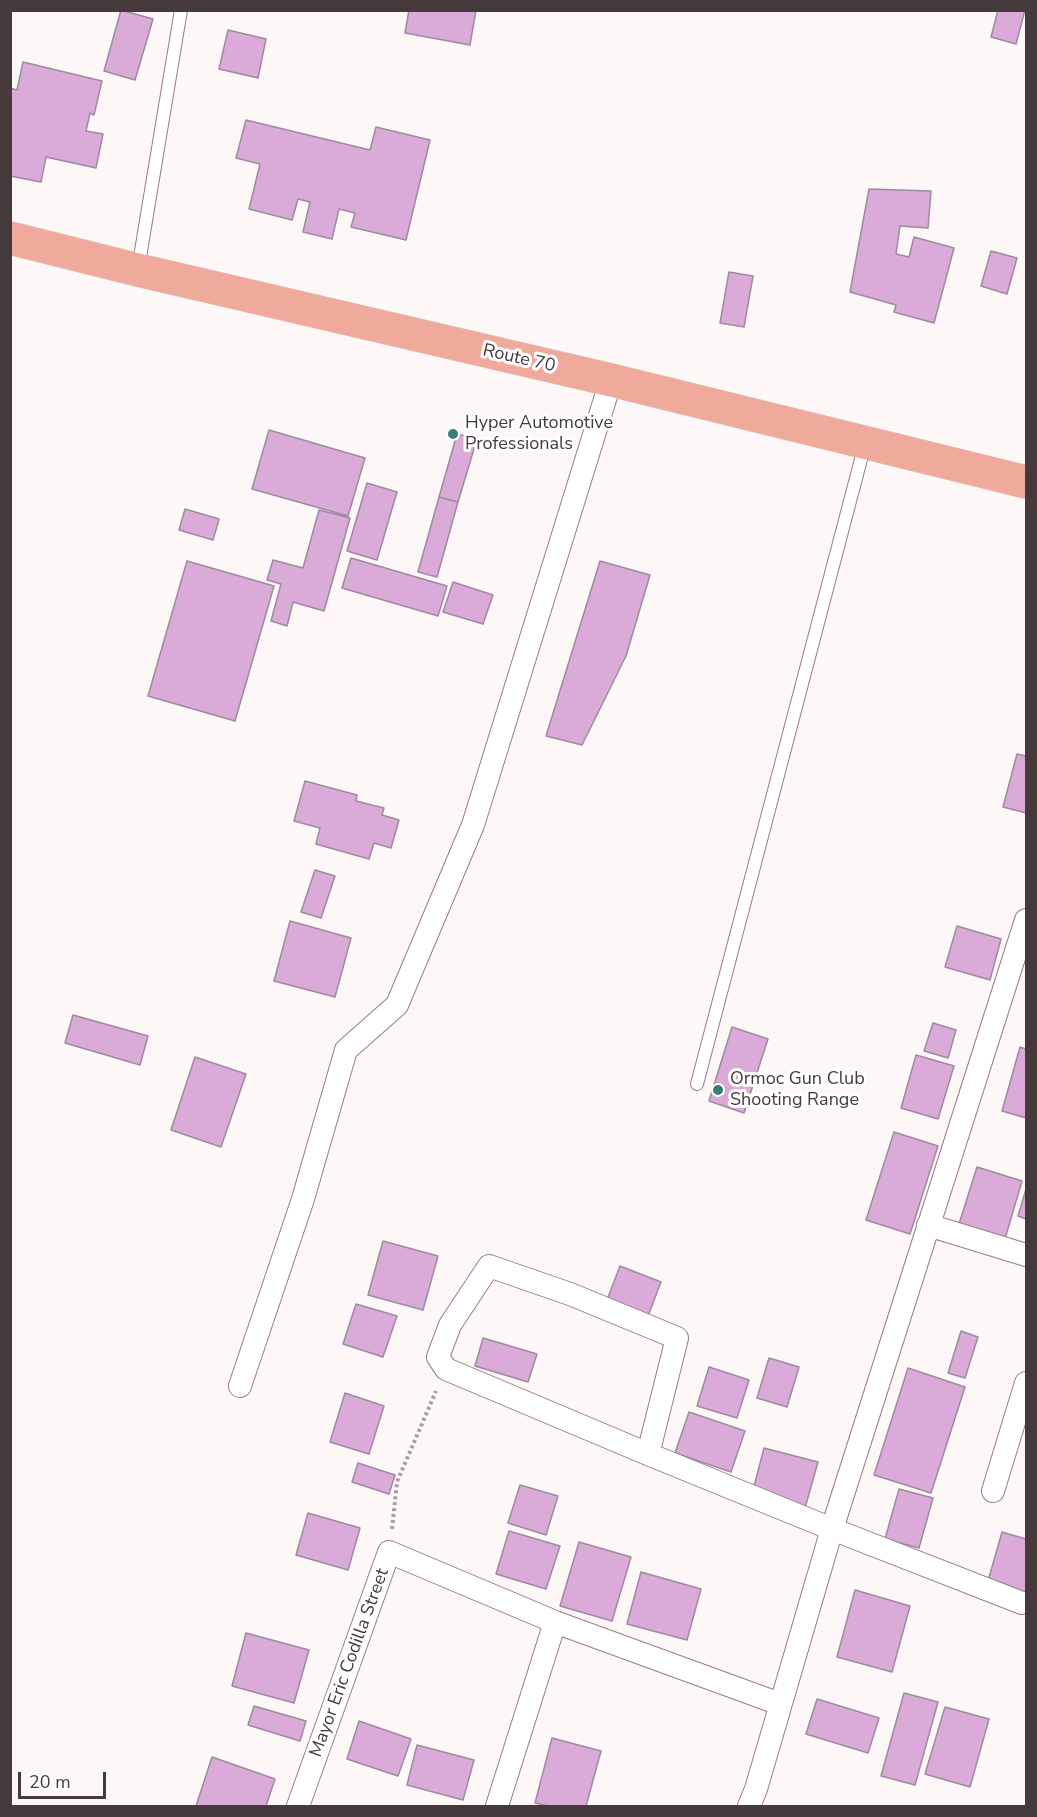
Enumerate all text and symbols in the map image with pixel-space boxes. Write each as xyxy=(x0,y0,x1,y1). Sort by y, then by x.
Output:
street label: Route 70 xyxy=(481,340,557,378)
place label: Hyper Automotive Professionals xyxy=(465,413,613,456)
marker: Hyper Automotive Professionals xyxy=(446,427,460,441)
place label: Ormoc Gun Club Shooting Range xyxy=(730,1069,865,1112)
marker: Ormoc Gun Club Shooting Range xyxy=(711,1083,725,1097)
street label: Mayor Eric Codilla Street xyxy=(306,1566,394,1760)
scale bar xyxy=(21,1760,110,1798)
text: 20 m xyxy=(29,1770,71,1794)

